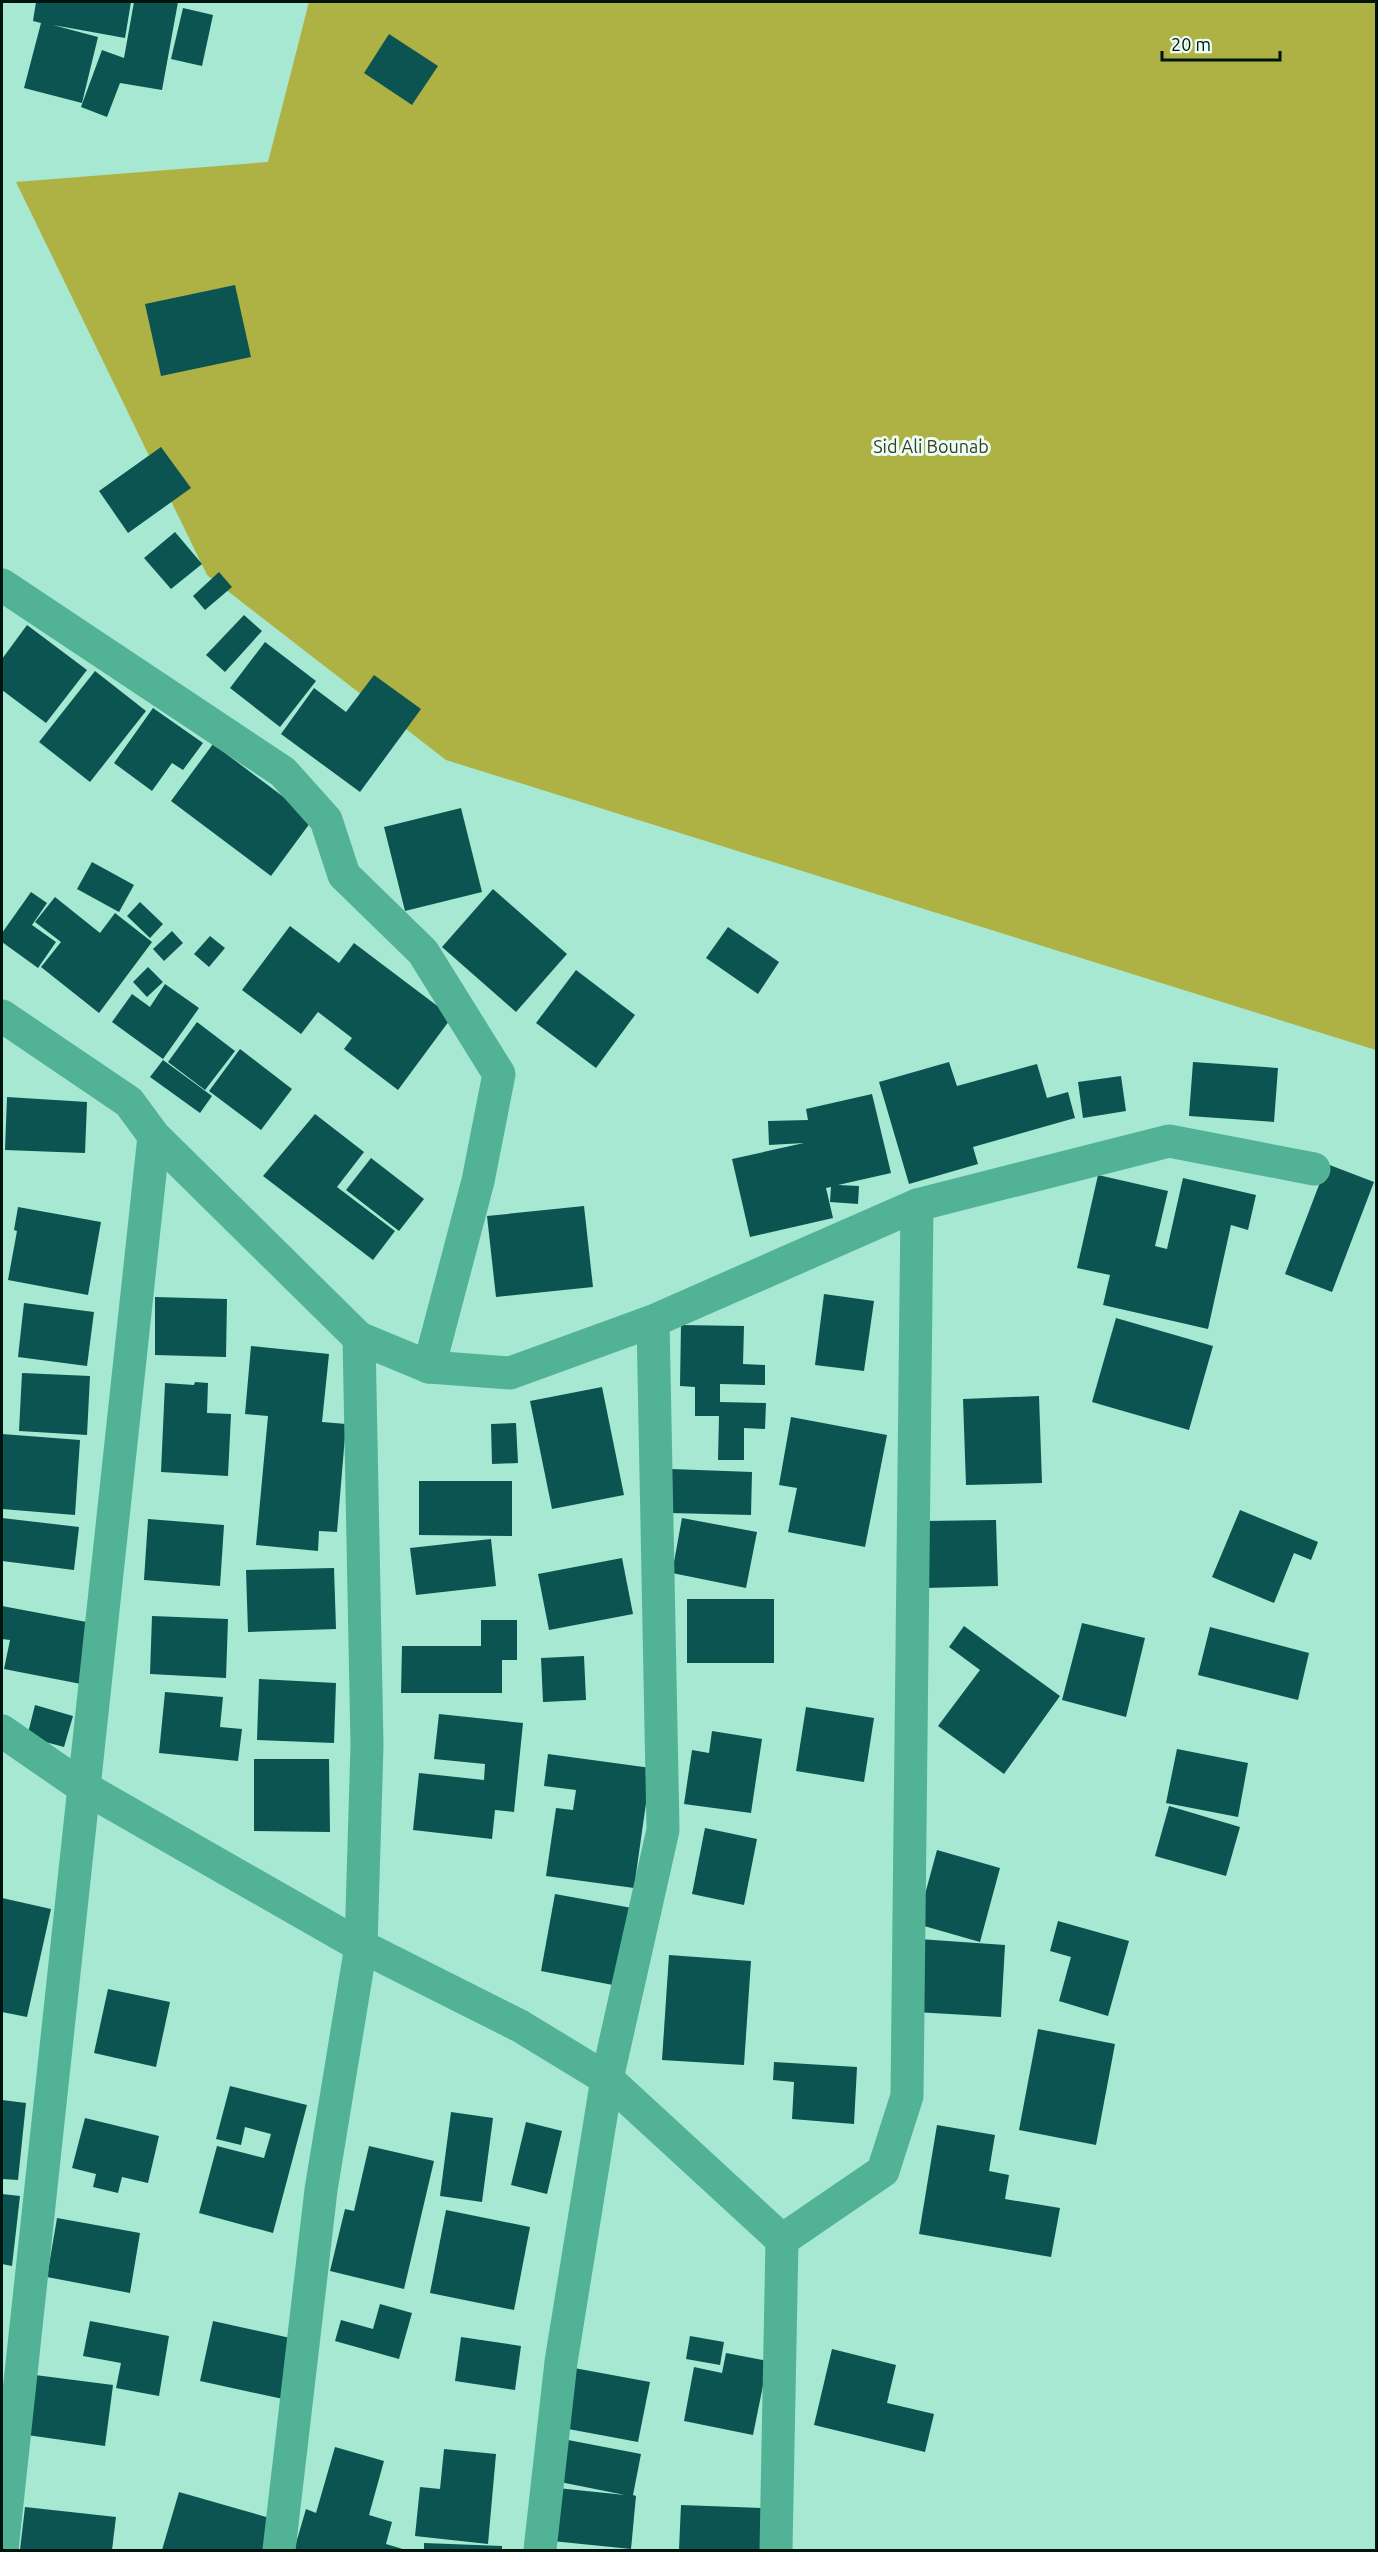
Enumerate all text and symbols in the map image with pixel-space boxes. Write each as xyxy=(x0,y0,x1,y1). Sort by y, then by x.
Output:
scale bar xyxy=(1162,24,1280,62)
text: 20 m xyxy=(1171,34,1211,54)
park label: Sid Ali Bounab xyxy=(873,436,989,456)

